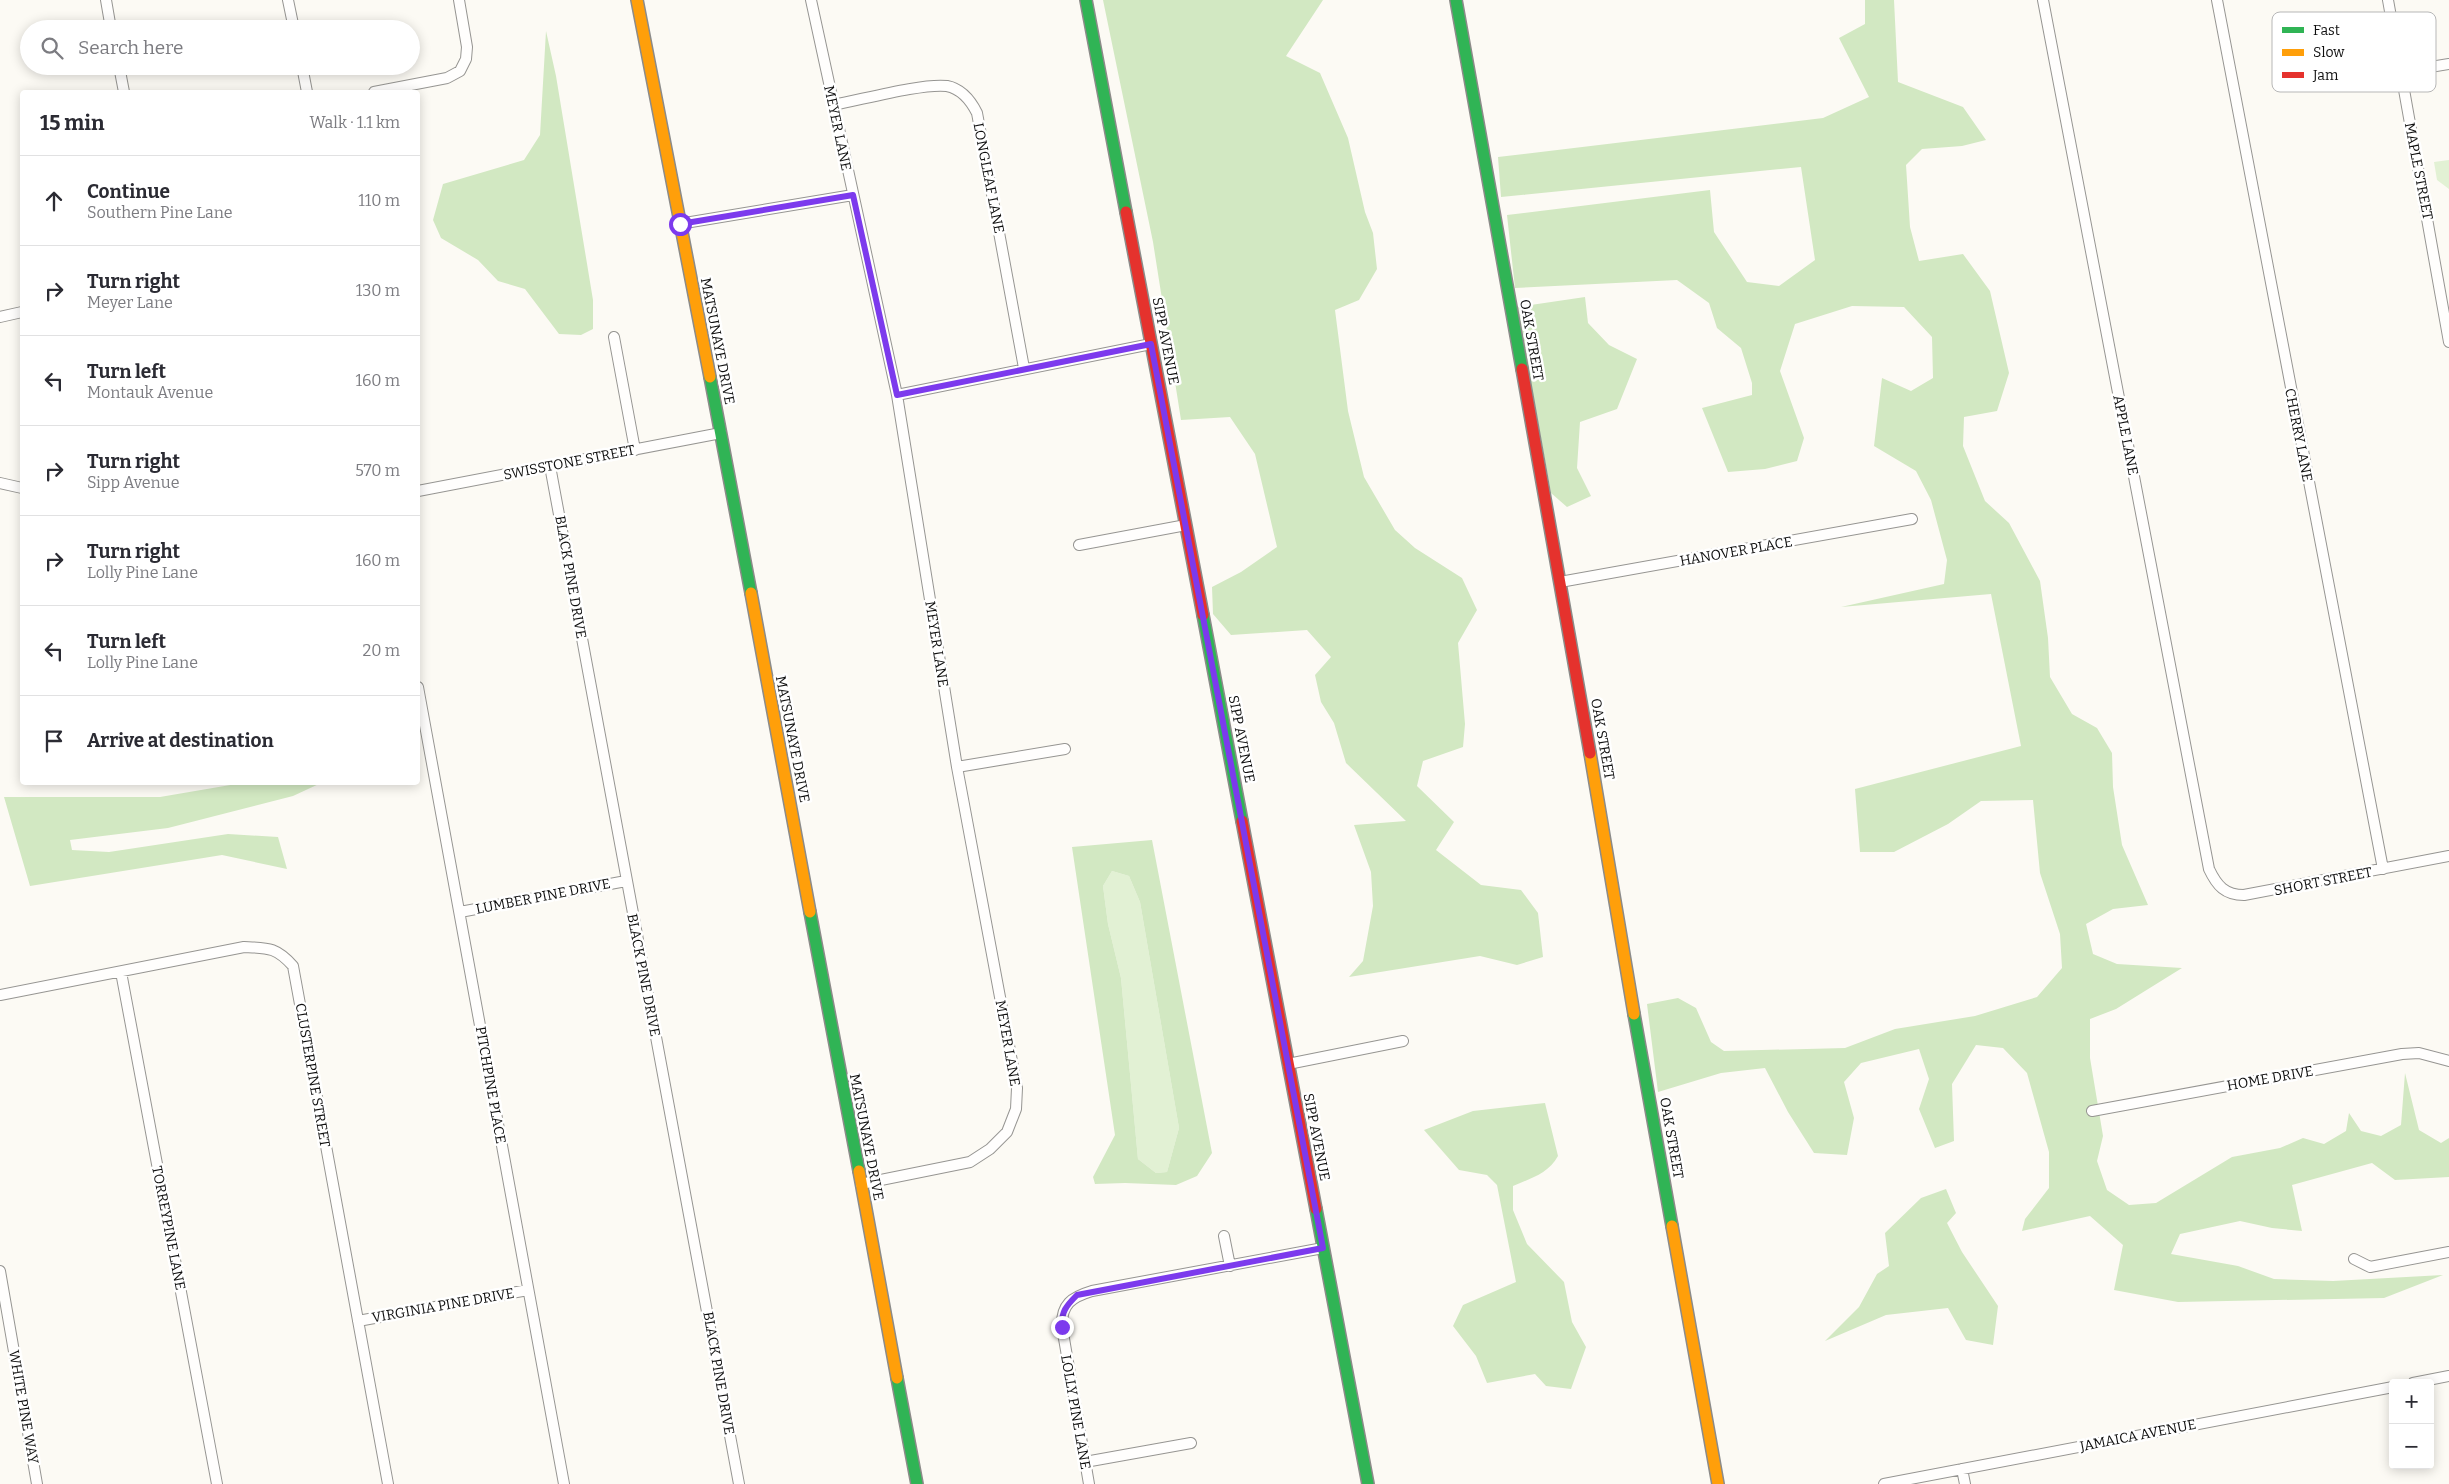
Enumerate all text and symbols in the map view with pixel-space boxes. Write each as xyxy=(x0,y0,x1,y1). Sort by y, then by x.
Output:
legend xyxy=(2272,12,2436,92)
search box xyxy=(20,20,420,75)
text: Fast xyxy=(2313,22,2340,39)
icon: search xyxy=(38,34,66,62)
text: Search here xyxy=(78,36,183,59)
text: Slow xyxy=(2313,44,2345,61)
text: Jam xyxy=(2312,67,2339,84)
street label: MEYER LANE xyxy=(820,84,855,172)
text: 15 min xyxy=(40,110,105,136)
text: Walk · 1.1 km xyxy=(310,113,400,132)
street label: LONGLEAF LANE xyxy=(969,121,1008,235)
street label: MAPLE STREET xyxy=(2401,121,2436,221)
text: Continue xyxy=(87,180,170,203)
icon: ahead xyxy=(40,187,68,215)
text: 110 m xyxy=(358,191,400,210)
text: Southern Pine Lane xyxy=(87,203,233,222)
route start xyxy=(669,213,692,236)
text: Turn right xyxy=(87,270,180,293)
street label: MATSUNAYE DRIVE xyxy=(697,276,738,406)
icon: right xyxy=(40,277,68,305)
text: 130 m xyxy=(356,281,400,300)
text: Meyer Lane xyxy=(87,293,173,312)
street label: SIPP AVENUE xyxy=(1149,296,1182,386)
street label: OAK STREET xyxy=(1516,298,1547,382)
text: Turn left xyxy=(87,360,166,383)
icon: left xyxy=(40,367,68,395)
text: 160 m xyxy=(355,371,400,390)
text: Montauk Avenue xyxy=(87,383,213,402)
street label: CHERRY LANE xyxy=(2281,387,2316,483)
street label: APPLE LANE xyxy=(2109,393,2142,477)
street label: SWISSTONE STREET xyxy=(502,441,636,484)
text: Turn right xyxy=(87,450,180,473)
icon: right xyxy=(40,457,68,485)
text: 570 m xyxy=(355,461,400,480)
text: Sipp Avenue xyxy=(87,473,179,492)
street label: BLACK PINE DRIVE xyxy=(551,514,590,640)
street label: HANOVER PLACE xyxy=(1678,533,1794,570)
text: Turn right xyxy=(87,540,180,563)
icon: right xyxy=(40,547,68,575)
text: 160 m xyxy=(355,551,400,570)
text: Lolly Pine Lane xyxy=(87,563,198,582)
street label: MEYER LANE xyxy=(921,600,952,688)
text: Turn left xyxy=(87,630,166,653)
icon: left xyxy=(40,637,68,665)
text: 20 m xyxy=(363,641,400,660)
text: Lolly Pine Lane xyxy=(87,653,198,672)
street label: MATSUNAYE DRIVE xyxy=(772,674,813,804)
street label: SIPP AVENUE xyxy=(1225,694,1258,784)
street label: OAK STREET xyxy=(1587,697,1618,781)
icon: arrive xyxy=(40,727,68,755)
text: Arrive at destination xyxy=(87,729,274,752)
street label: SHORT STREET xyxy=(2273,864,2374,899)
street label: LUMBER PINE DRIVE xyxy=(474,875,612,918)
street label: BLACK PINE DRIVE xyxy=(623,912,664,1038)
street label: MEYER LANE xyxy=(992,999,1023,1087)
street label: CLUSTERPINE STREET xyxy=(291,1002,334,1148)
street label: PITCHPINE PLACE xyxy=(472,1025,509,1145)
street label: HOME DRIVE xyxy=(2226,1063,2315,1094)
street label: MATSUNAYE DRIVE xyxy=(846,1072,887,1202)
street label: SIPP AVENUE xyxy=(1300,1092,1333,1182)
street label: OAK STREET xyxy=(1656,1096,1687,1180)
street label: TORREYPINE LANE xyxy=(148,1165,189,1292)
street label: VIRGINIA PINE DRIVE xyxy=(371,1285,516,1326)
street label: BLACK PINE DRIVE xyxy=(699,1310,738,1436)
route end xyxy=(1051,1316,1074,1339)
street label: WHITE PINE WAY xyxy=(5,1349,42,1465)
street label: LOLLY PINE LANE xyxy=(1057,1354,1094,1471)
map controls xyxy=(2389,1379,2434,1469)
button: + xyxy=(2389,1379,2434,1424)
street label: JAMAICA AVENUE xyxy=(2078,1416,2198,1455)
button: − xyxy=(2389,1424,2434,1469)

